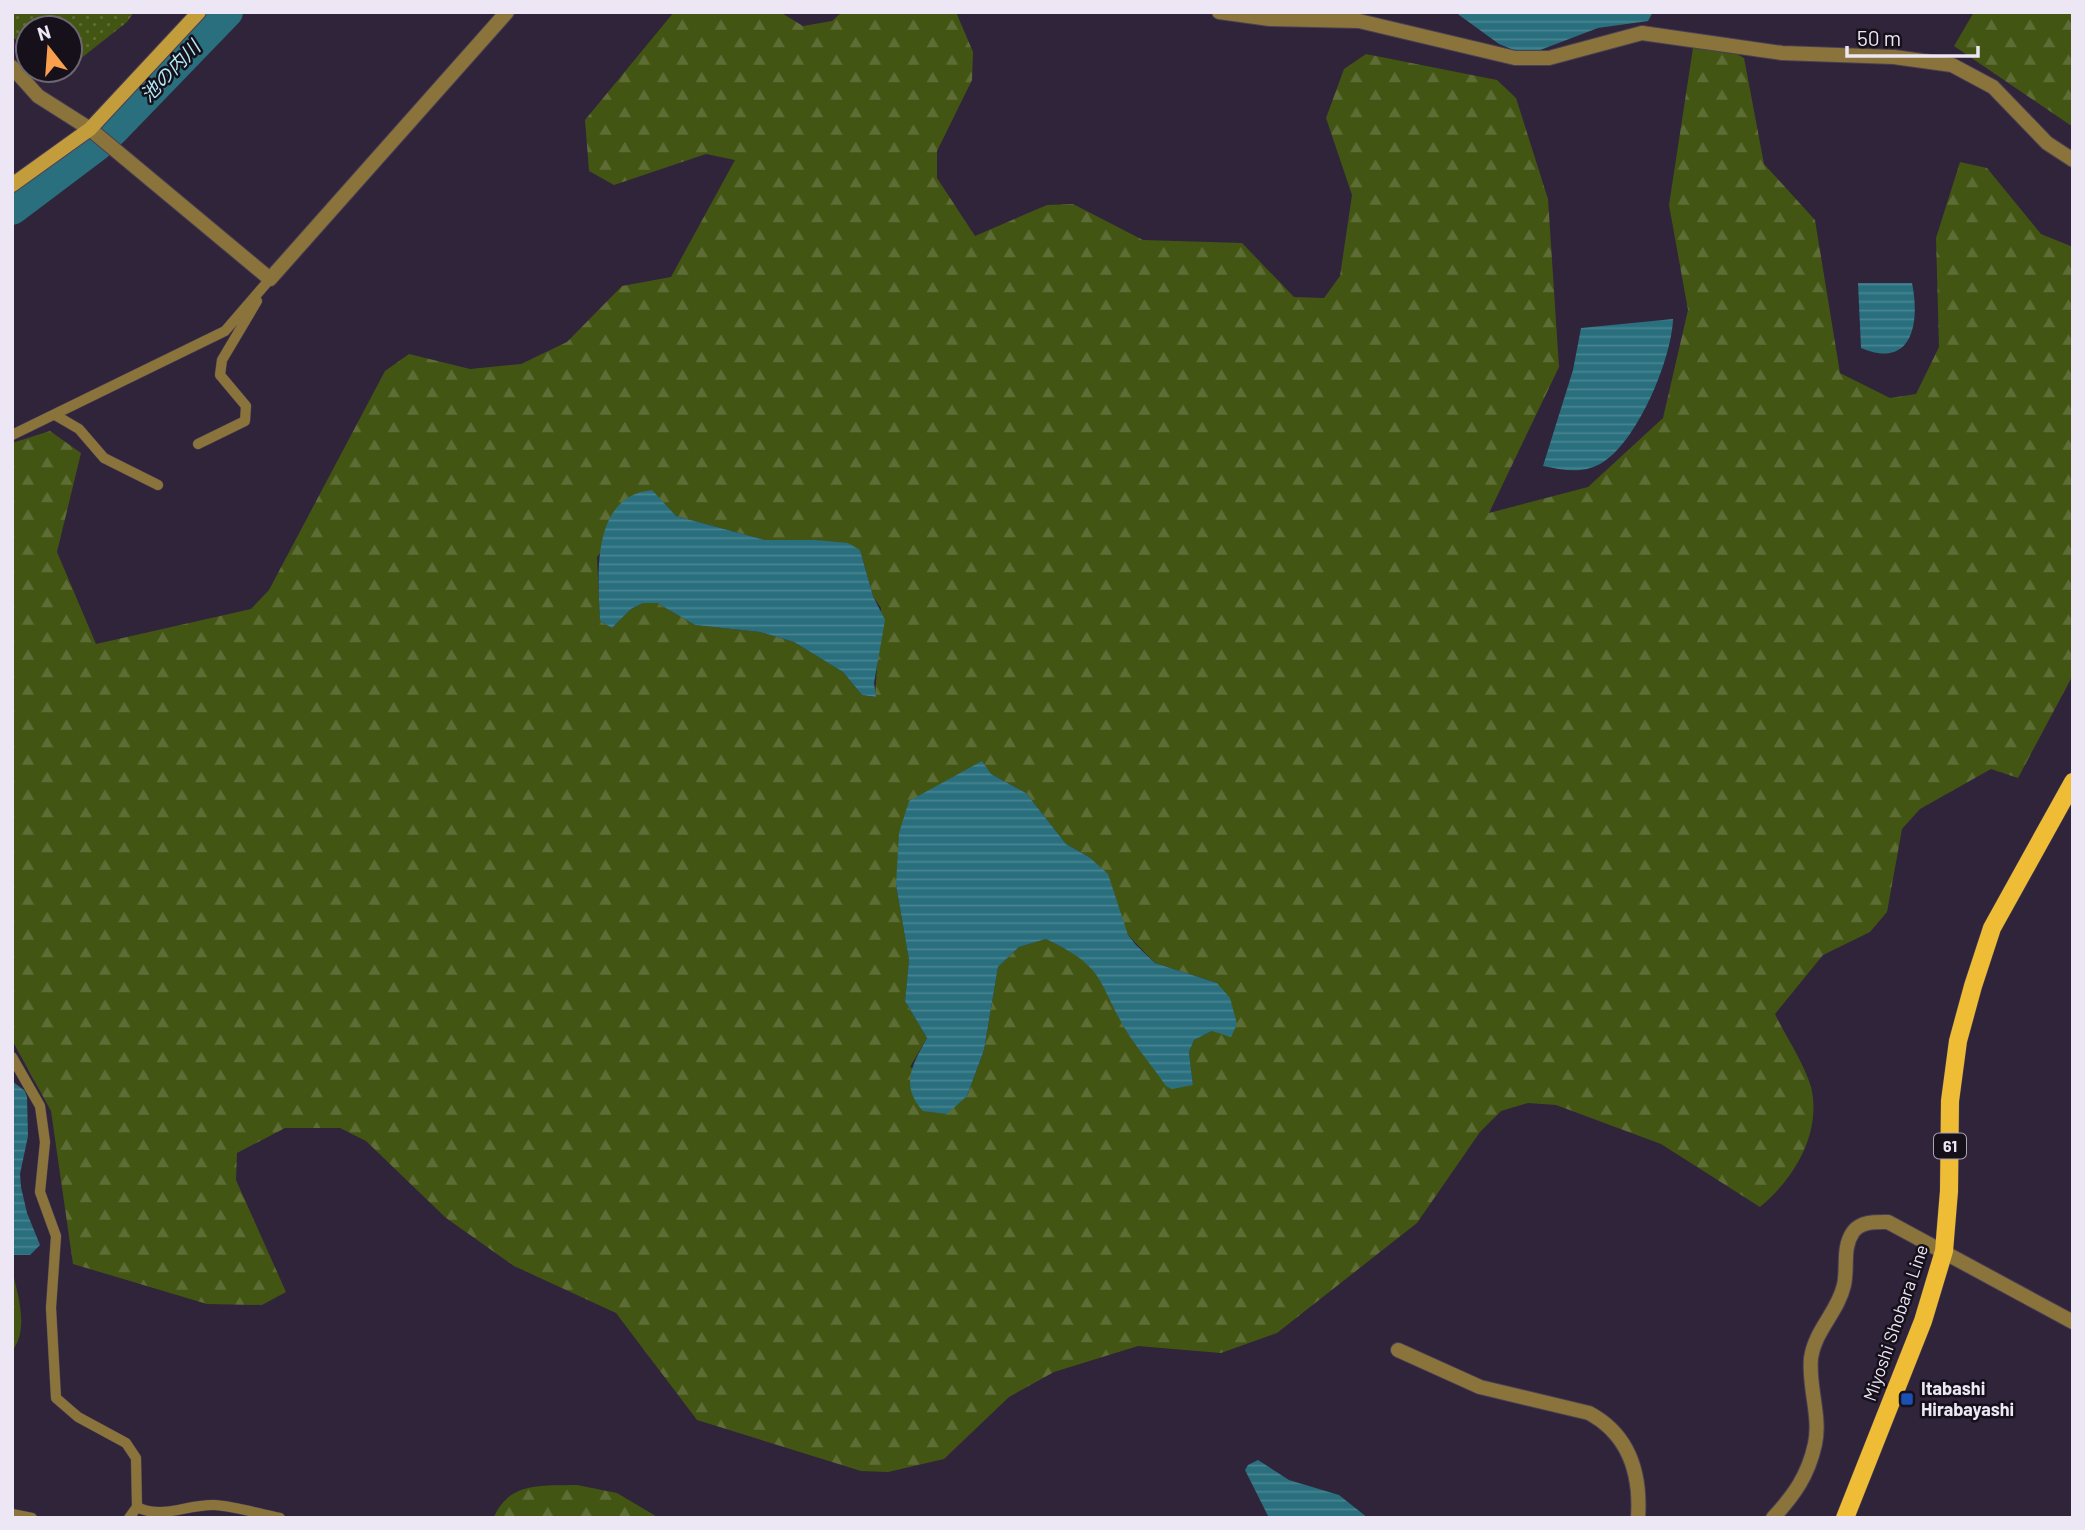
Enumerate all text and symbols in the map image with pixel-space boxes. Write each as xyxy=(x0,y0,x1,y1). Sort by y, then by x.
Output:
north arrow xyxy=(14,14,84,84)
scale bar xyxy=(1847,14,1978,58)
text: N xyxy=(34,19,53,45)
text: 50 m xyxy=(1857,25,1901,50)
water label: 池の内川 xyxy=(135,34,206,106)
road number: 61 xyxy=(1934,1134,1966,1158)
street label: Miyoshi Shobara Line xyxy=(1858,1242,1932,1404)
place label: Itabashi Hirabayashi xyxy=(1921,1377,2014,1420)
marker: Itabashi Hirabayashi xyxy=(1899,1391,1915,1407)

